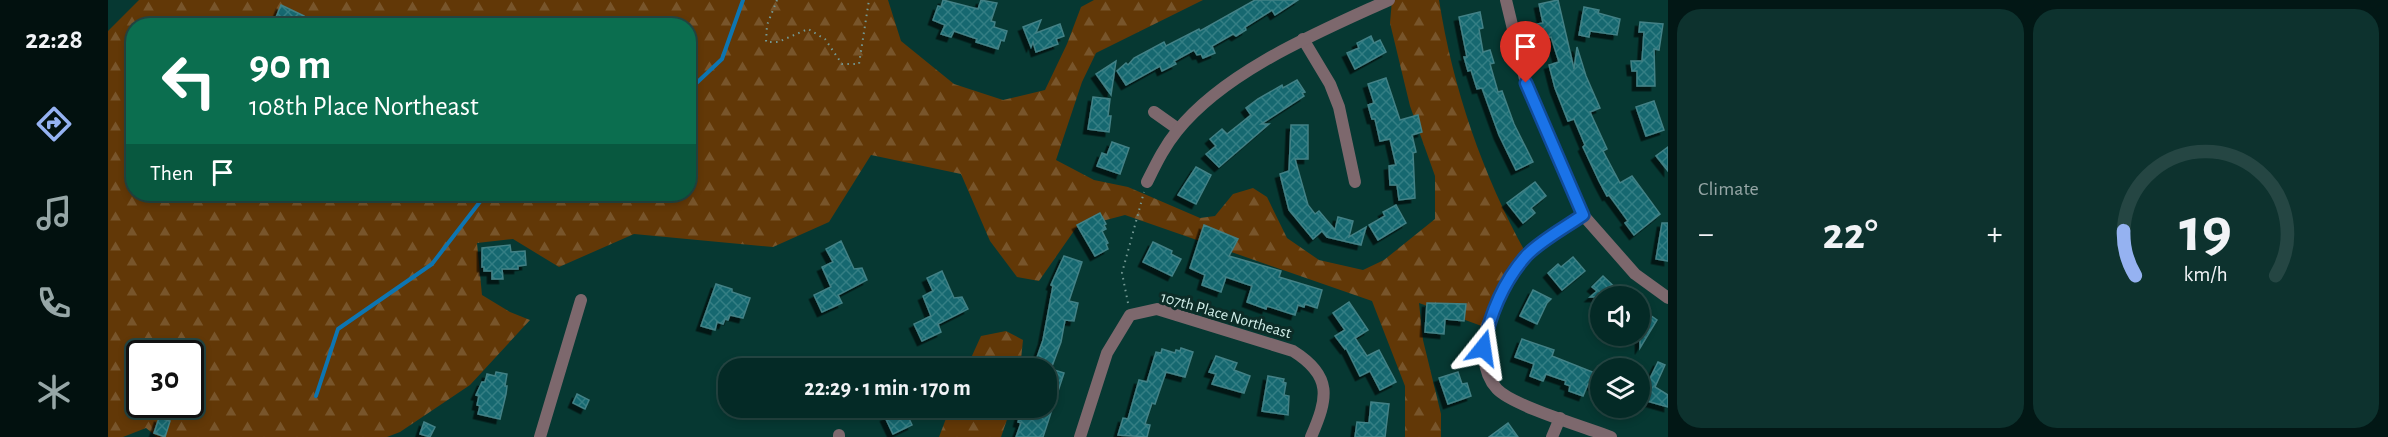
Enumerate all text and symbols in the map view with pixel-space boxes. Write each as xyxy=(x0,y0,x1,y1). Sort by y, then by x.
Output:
pin xyxy=(1500,21,1551,83)
text: 22:28 xyxy=(25,26,83,53)
icon: arrive xyxy=(1509,30,1542,63)
icon: left xyxy=(150,42,228,120)
text: 90 m xyxy=(249,44,331,86)
text: 108th Place Northeast xyxy=(249,93,479,120)
icon: directions xyxy=(33,103,75,145)
icon: arrive xyxy=(206,156,239,189)
text: Then xyxy=(150,162,194,184)
text: Climate xyxy=(1698,179,1759,199)
icon: music xyxy=(33,192,75,234)
text: 19 xyxy=(2179,200,2232,262)
text: 22° xyxy=(1822,212,1878,257)
text: − xyxy=(1698,218,1714,251)
text: + xyxy=(1987,218,2002,251)
text: km/h xyxy=(2184,264,2228,285)
icon: phone xyxy=(33,282,75,324)
map controls xyxy=(1590,286,1650,418)
button: sound xyxy=(1590,286,1650,346)
street label: 107th Place Northeast xyxy=(1159,289,1293,341)
position arrow xyxy=(1451,316,1515,380)
speed limit sign: 30 xyxy=(126,340,204,418)
button: layers xyxy=(1590,358,1650,418)
icon: climate xyxy=(33,371,75,413)
text: 22:29 · 1 min · 170 m xyxy=(804,377,971,399)

